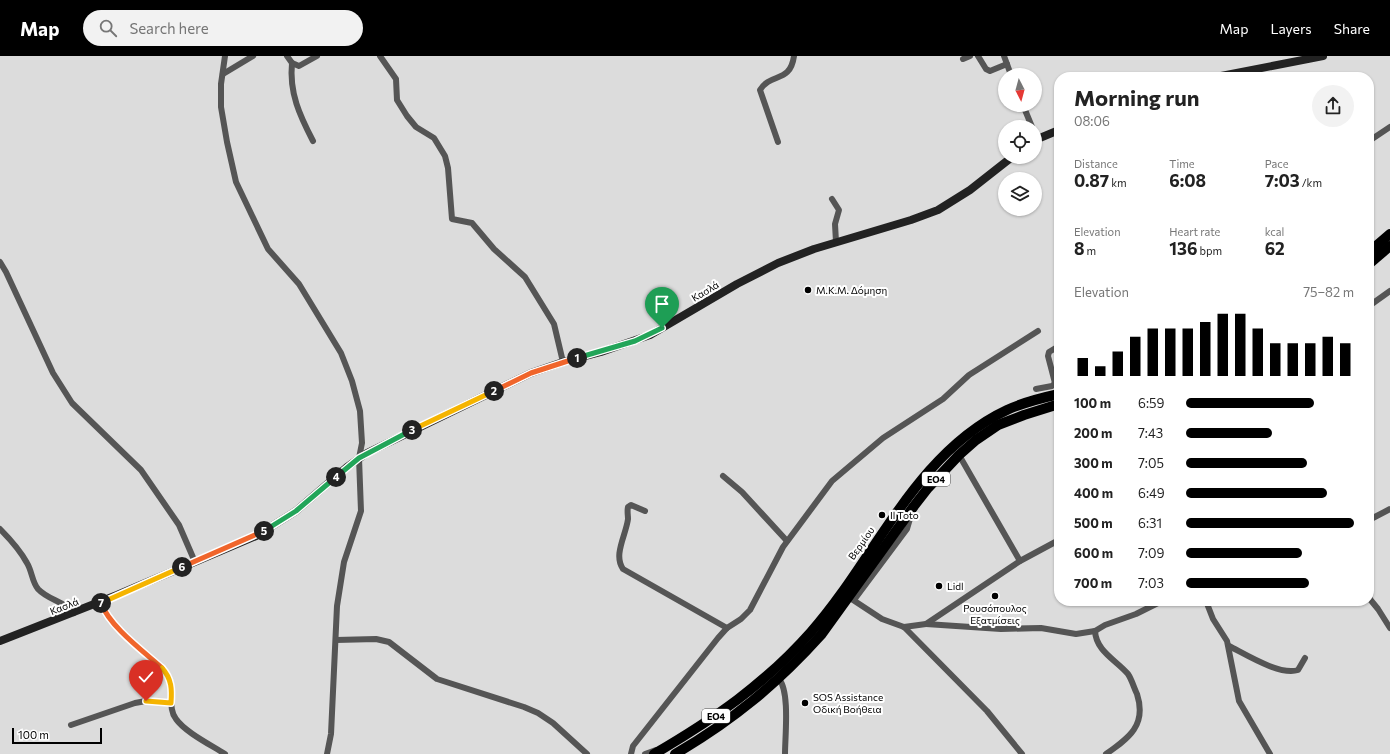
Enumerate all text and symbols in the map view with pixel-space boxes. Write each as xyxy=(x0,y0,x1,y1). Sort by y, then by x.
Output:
search box xyxy=(83,10,363,46)
text: Map xyxy=(20,17,59,40)
icon: search xyxy=(97,17,119,39)
text: Search here xyxy=(129,19,209,37)
text: Map xyxy=(1220,20,1248,37)
text: Layers xyxy=(1270,20,1312,37)
text: Share xyxy=(1334,20,1370,37)
north arrow xyxy=(998,68,1042,112)
map controls xyxy=(998,68,1042,216)
text: Morning run xyxy=(1074,84,1200,111)
button: share xyxy=(1312,85,1354,127)
text: 08:06 xyxy=(1074,113,1110,129)
button: locate xyxy=(998,120,1042,164)
text: Distance xyxy=(1074,157,1118,170)
text: Time xyxy=(1169,157,1195,170)
text: Pace xyxy=(1265,157,1289,170)
text: 0.87 xyxy=(1074,170,1109,191)
text: 6:08 xyxy=(1169,170,1206,191)
text: 7:03 xyxy=(1265,170,1300,191)
button: layers xyxy=(998,172,1042,216)
text: km xyxy=(1109,176,1127,189)
text: /km xyxy=(1300,176,1322,189)
text: Elevation xyxy=(1074,225,1120,238)
text: Heart rate xyxy=(1169,225,1220,238)
text: kcal xyxy=(1265,225,1284,238)
text: 8 xyxy=(1074,238,1085,259)
text: 136 xyxy=(1169,238,1197,259)
text: 62 xyxy=(1265,238,1285,259)
text: m xyxy=(1085,244,1096,257)
text: bpm xyxy=(1197,244,1222,257)
street label: Κασλά xyxy=(689,278,721,304)
place label: Μ.Κ.Μ. Δόμηση xyxy=(816,284,887,296)
text: Elevation xyxy=(1074,284,1129,300)
text: 75–82 m xyxy=(1303,284,1354,300)
marker: Μ.Κ.Μ. Δόμηση xyxy=(803,285,813,295)
pin xyxy=(645,287,679,328)
icon: arrive xyxy=(651,293,673,315)
pin: 1 xyxy=(567,348,587,368)
text: 1 xyxy=(575,351,579,364)
pin: 2 xyxy=(484,381,504,401)
text: 2 xyxy=(491,384,497,397)
text: 100 m xyxy=(1074,395,1111,411)
text: 6:59 xyxy=(1138,395,1164,411)
pin: 3 xyxy=(402,420,422,440)
text: 3 xyxy=(409,423,415,436)
text: 200 m xyxy=(1074,425,1112,441)
text: 7:43 xyxy=(1138,425,1163,441)
text: 300 m xyxy=(1074,455,1113,471)
text: 7:05 xyxy=(1138,455,1164,471)
pin: 4 xyxy=(326,467,346,487)
text: 4 xyxy=(333,470,339,483)
road number: ΕΟ4 xyxy=(922,472,950,486)
text: 400 m xyxy=(1074,485,1113,501)
text: 6:49 xyxy=(1138,485,1165,501)
place label: Il Toto xyxy=(890,509,919,521)
marker: Il Toto xyxy=(877,510,887,520)
text: 500 m xyxy=(1074,515,1113,531)
text: 6:31 xyxy=(1138,515,1162,531)
pin: 5 xyxy=(254,521,274,541)
text: 5 xyxy=(261,524,267,537)
street label: Βερμίου xyxy=(845,524,877,562)
text: 600 m xyxy=(1074,545,1113,561)
text: 7:09 xyxy=(1138,545,1164,561)
pin: 6 xyxy=(172,557,192,577)
text: 6 xyxy=(179,560,185,573)
text: 700 m xyxy=(1074,575,1112,591)
text: 7:03 xyxy=(1138,575,1164,591)
place label: Lidl xyxy=(947,580,964,592)
marker: Lidl xyxy=(934,581,944,591)
marker: Ρουσόπουλος Εξατμίσεις xyxy=(990,591,1000,601)
pin: 7 xyxy=(91,593,111,613)
street label: Κασλά xyxy=(48,595,80,617)
text: 7 xyxy=(98,596,104,609)
place label: Ρουσόπουλος Εξατμίσεις xyxy=(963,602,1027,626)
pin xyxy=(129,660,163,701)
icon: check xyxy=(135,666,157,688)
place label: SOS Assistance Οδική Βοήθεια xyxy=(813,691,883,715)
marker: SOS Assistance Οδική Βοήθεια xyxy=(800,698,810,708)
road number: ΕΟ4 xyxy=(702,709,730,723)
scale bar xyxy=(12,726,102,745)
text: 100 m xyxy=(18,728,49,741)

